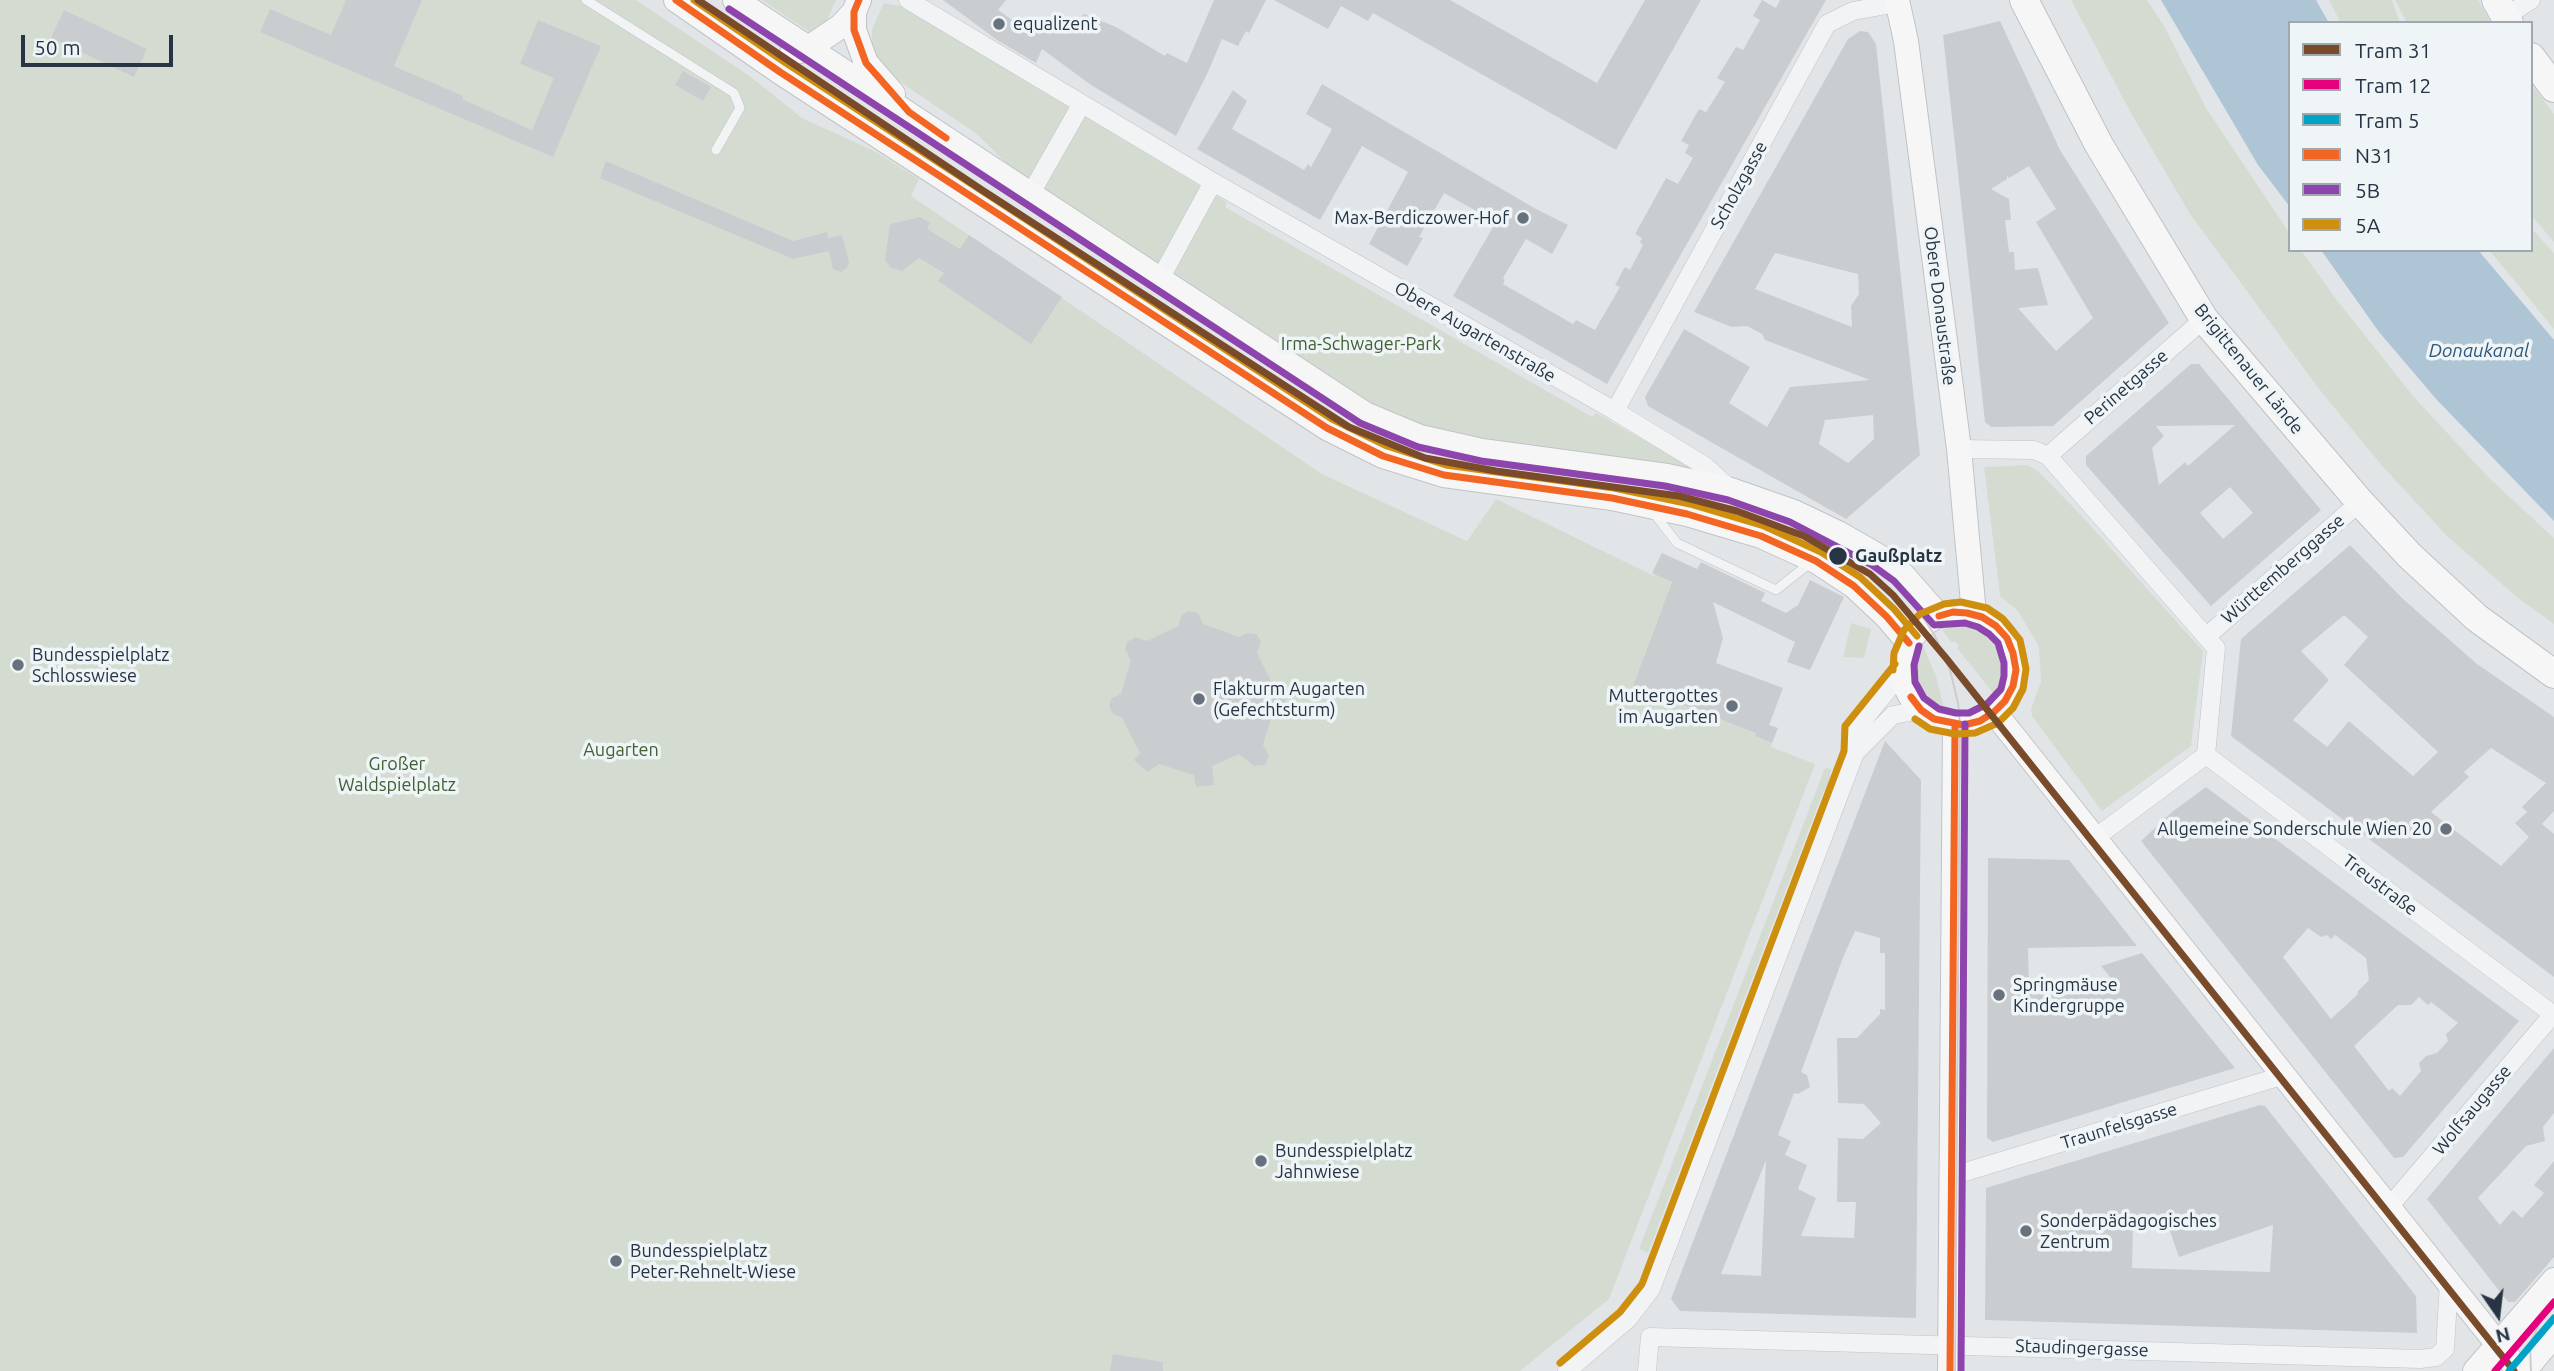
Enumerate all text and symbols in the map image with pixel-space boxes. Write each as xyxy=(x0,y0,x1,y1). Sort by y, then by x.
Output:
place label: equalizent xyxy=(1013,13,1097,35)
marker: equalizent xyxy=(991,16,1007,32)
scale bar xyxy=(24,21,177,65)
legend xyxy=(2288,21,2533,252)
text: 50 m xyxy=(34,35,81,59)
text: Tram 31 xyxy=(2355,38,2431,62)
text: Tram 12 xyxy=(2355,73,2431,97)
text: Tram 5 xyxy=(2355,108,2419,132)
street label: Scholzgasse xyxy=(1706,138,1772,232)
text: N31 xyxy=(2355,143,2394,167)
text: 5B xyxy=(2355,178,2380,202)
place label: Max-Berdiczower-Hof xyxy=(1334,207,1509,229)
marker: Max-Berdiczower-Hof xyxy=(1515,210,1531,226)
text: 5A xyxy=(2355,213,2381,237)
street label: Obere Donaustraße xyxy=(1920,225,1960,387)
street label: Obere Augartenstraße xyxy=(1390,277,1560,387)
street label: Brigittenauer Lände xyxy=(2190,300,2308,438)
park label: Irma-Schwager-Park xyxy=(1281,333,1441,355)
water label: Donaukanal xyxy=(2429,340,2529,362)
street label: Perinetgasse xyxy=(2080,345,2172,429)
street label: Württemberggasse xyxy=(2217,510,2349,628)
marker: Gaußplatz xyxy=(1827,545,1849,567)
place label: Gaußplatz xyxy=(1855,545,1942,567)
place label: Bundesspielplatz Schlosswiese xyxy=(32,644,170,686)
marker: Bundesspielplatz Schlosswiese xyxy=(10,657,26,673)
place label: Flakturm Augarten (Gefechtsturm) xyxy=(1213,678,1365,720)
place label: Muttergottes im Augarten xyxy=(1608,685,1718,728)
marker: Flakturm Augarten (Gefechtsturm) xyxy=(1191,691,1207,707)
marker: Muttergottes im Augarten xyxy=(1724,698,1740,714)
park label: Augarten xyxy=(583,739,659,761)
park label: Großer Waldspielplatz xyxy=(338,753,456,796)
place label: Allgemeine Sonderschule Wien 20 xyxy=(2157,818,2432,840)
marker: Allgemeine Sonderschule Wien 20 xyxy=(2438,821,2454,837)
street label: Treustraße xyxy=(2338,850,2422,920)
place label: Springmäuse Kindergruppe xyxy=(2013,974,2125,1016)
marker: Springmäuse Kindergruppe xyxy=(1991,987,2007,1003)
street label: Wolfsaugasse xyxy=(2428,1061,2516,1159)
street label: Traunfelsgasse xyxy=(2058,1098,2180,1154)
place label: Bundesspielplatz Jahnwiese xyxy=(1275,1140,1413,1182)
marker: Bundesspielplatz Jahnwiese xyxy=(1253,1153,1269,1169)
place label: Sonderpädagogisches Zentrum xyxy=(2040,1210,2217,1252)
marker: Sonderpädagogisches Zentrum xyxy=(2018,1223,2034,1239)
place label: Bundesspielplatz Peter-Rehnelt-Wiese xyxy=(630,1240,796,1282)
marker: Bundesspielplatz Peter-Rehnelt-Wiese xyxy=(608,1253,624,1269)
north arrow xyxy=(2463,1280,2533,1350)
text: N xyxy=(2494,1323,2513,1348)
street label: Staudingergasse xyxy=(2015,1335,2149,1361)

